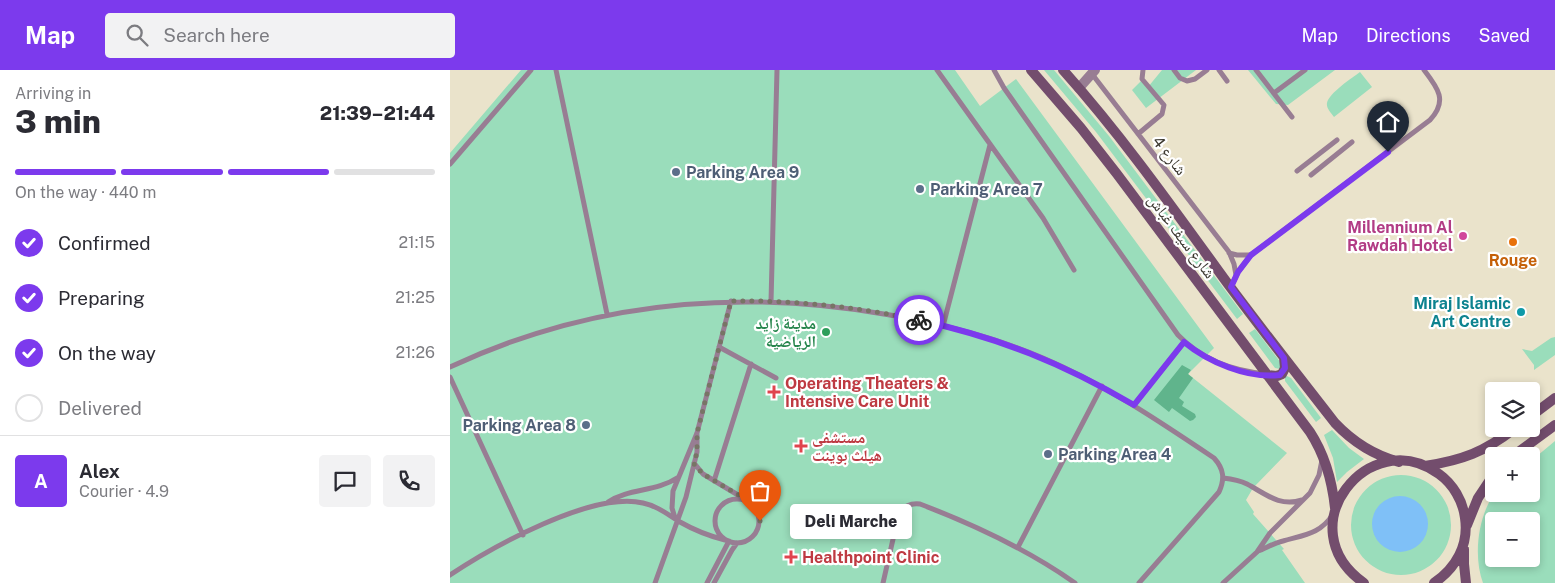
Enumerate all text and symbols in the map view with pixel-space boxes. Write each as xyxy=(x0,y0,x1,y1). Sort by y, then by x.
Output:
search box xyxy=(105,13,455,58)
text: Map xyxy=(25,21,75,49)
icon: search xyxy=(123,21,151,49)
text: Search here xyxy=(163,24,270,46)
text: Map xyxy=(1301,25,1338,46)
text: Directions xyxy=(1366,25,1451,46)
text: Saved xyxy=(1479,25,1530,46)
text: Arriving in xyxy=(15,84,91,103)
pin xyxy=(1367,101,1409,152)
text: 21:39–21:44 xyxy=(320,102,435,124)
text: 3 min xyxy=(15,103,101,140)
icon: home xyxy=(1374,108,1402,136)
street label: شارع 4 xyxy=(1148,132,1191,179)
place label: Parking Area 9 xyxy=(686,163,799,182)
marker: Parking Area 9 xyxy=(670,166,682,178)
place label: Parking Area 7 xyxy=(930,180,1043,199)
text: On the way · 440 m xyxy=(15,183,156,202)
marker: Parking Area 7 xyxy=(914,183,926,195)
street label: شارع سيف غباش xyxy=(1143,190,1219,283)
place label: Millennium Al Rawdah Hotel xyxy=(1347,218,1453,255)
icon: check xyxy=(15,229,43,257)
marker: Millennium Al Rawdah Hotel xyxy=(1457,230,1469,242)
text: Confirmed xyxy=(58,232,151,254)
text: 21:15 xyxy=(399,233,435,252)
marker: Rouge xyxy=(1507,236,1519,248)
place label: Rouge xyxy=(1489,251,1537,270)
icon: check xyxy=(15,284,43,312)
text: Preparing xyxy=(58,287,145,309)
text: 21:25 xyxy=(395,288,435,307)
place label: Miraj Islamic Art Centre xyxy=(1413,294,1511,331)
courier xyxy=(894,295,944,345)
icon: bike xyxy=(905,306,933,334)
marker: Miraj Islamic Art Centre xyxy=(1515,306,1527,318)
place label: مدينة زايد الرياضية xyxy=(756,314,816,351)
marker: مدينة زايد الرياضية xyxy=(820,326,832,338)
icon: check xyxy=(15,339,43,367)
text: On the way xyxy=(58,342,156,364)
text: 21:26 xyxy=(396,343,435,362)
place label: Operating Theaters & Intensive Care Unit xyxy=(785,374,949,411)
map controls xyxy=(1485,382,1540,567)
button: layers xyxy=(1485,382,1540,437)
marker: Operating Theaters & Intensive Care Unit xyxy=(767,385,781,399)
text: Delivered xyxy=(58,397,142,419)
place label: Parking Area 8 xyxy=(463,416,576,435)
marker: Parking Area 8 xyxy=(580,419,592,431)
place label: مستشفى هيلث بوينت xyxy=(812,428,882,465)
marker: مستشفى هيلث بوينت xyxy=(794,439,808,453)
place label: Parking Area 4 xyxy=(1058,445,1172,464)
button: + xyxy=(1485,447,1540,502)
marker: Parking Area 4 xyxy=(1042,448,1054,460)
button: chat xyxy=(319,455,371,507)
button: phone xyxy=(383,455,435,507)
text: Alex xyxy=(79,460,120,482)
text: A xyxy=(34,470,48,492)
pin xyxy=(739,470,781,521)
icon: bag xyxy=(746,477,774,505)
text: Courier · 4.9 xyxy=(79,482,169,501)
callout: Deli Marche xyxy=(790,504,912,538)
text: Deli Marche xyxy=(805,512,897,531)
button: − xyxy=(1485,512,1540,567)
place label: Healthpoint Clinic xyxy=(802,548,940,567)
marker: Healthpoint Clinic xyxy=(784,550,798,564)

